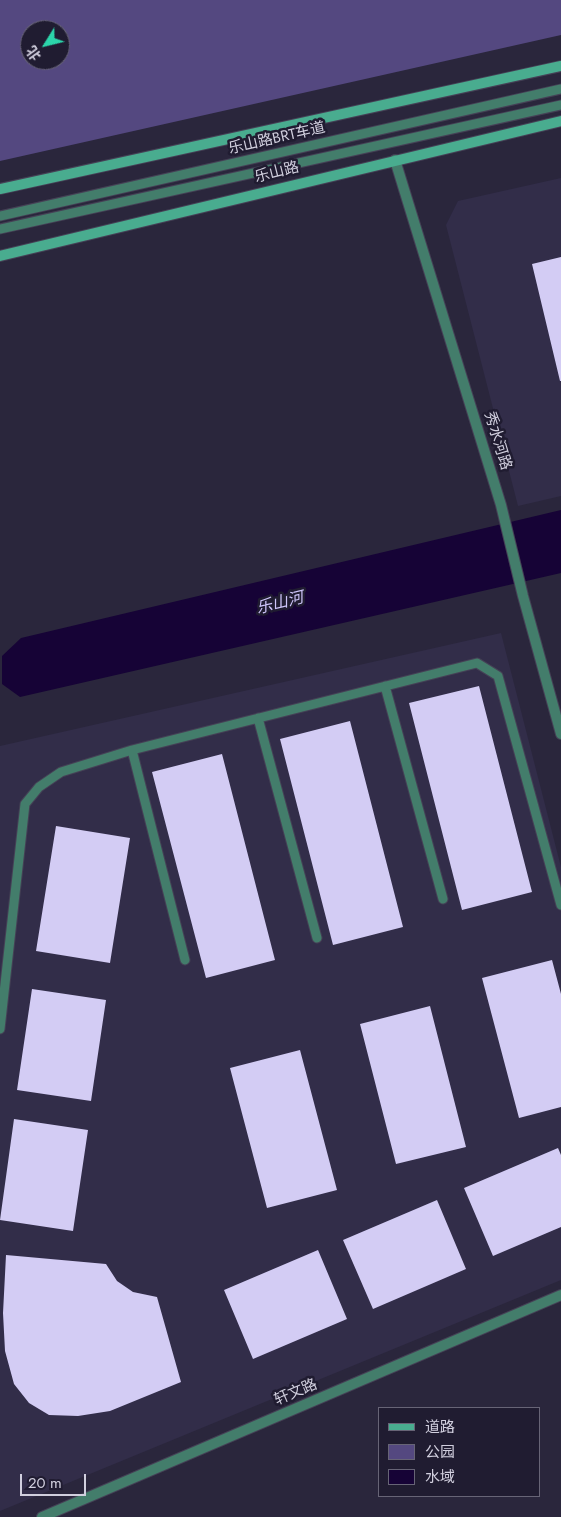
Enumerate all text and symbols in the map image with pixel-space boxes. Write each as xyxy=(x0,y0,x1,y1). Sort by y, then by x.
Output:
north arrow xyxy=(20,20,70,70)
text: 北 xyxy=(21,42,46,65)
street label: 乐山路BRT车道 xyxy=(227,119,327,159)
street label: 乐山路 xyxy=(253,159,301,187)
street label: 秀水河路 xyxy=(480,410,514,472)
water label: 乐山河 xyxy=(254,589,306,619)
street label: 轩文路 xyxy=(272,1376,320,1410)
legend xyxy=(378,1407,541,1497)
text: 道路 xyxy=(425,1416,455,1438)
text: 公园 xyxy=(425,1441,455,1463)
scale bar xyxy=(22,1464,89,1496)
text: 水域 xyxy=(425,1466,455,1488)
text: 20 m xyxy=(28,1472,62,1494)

